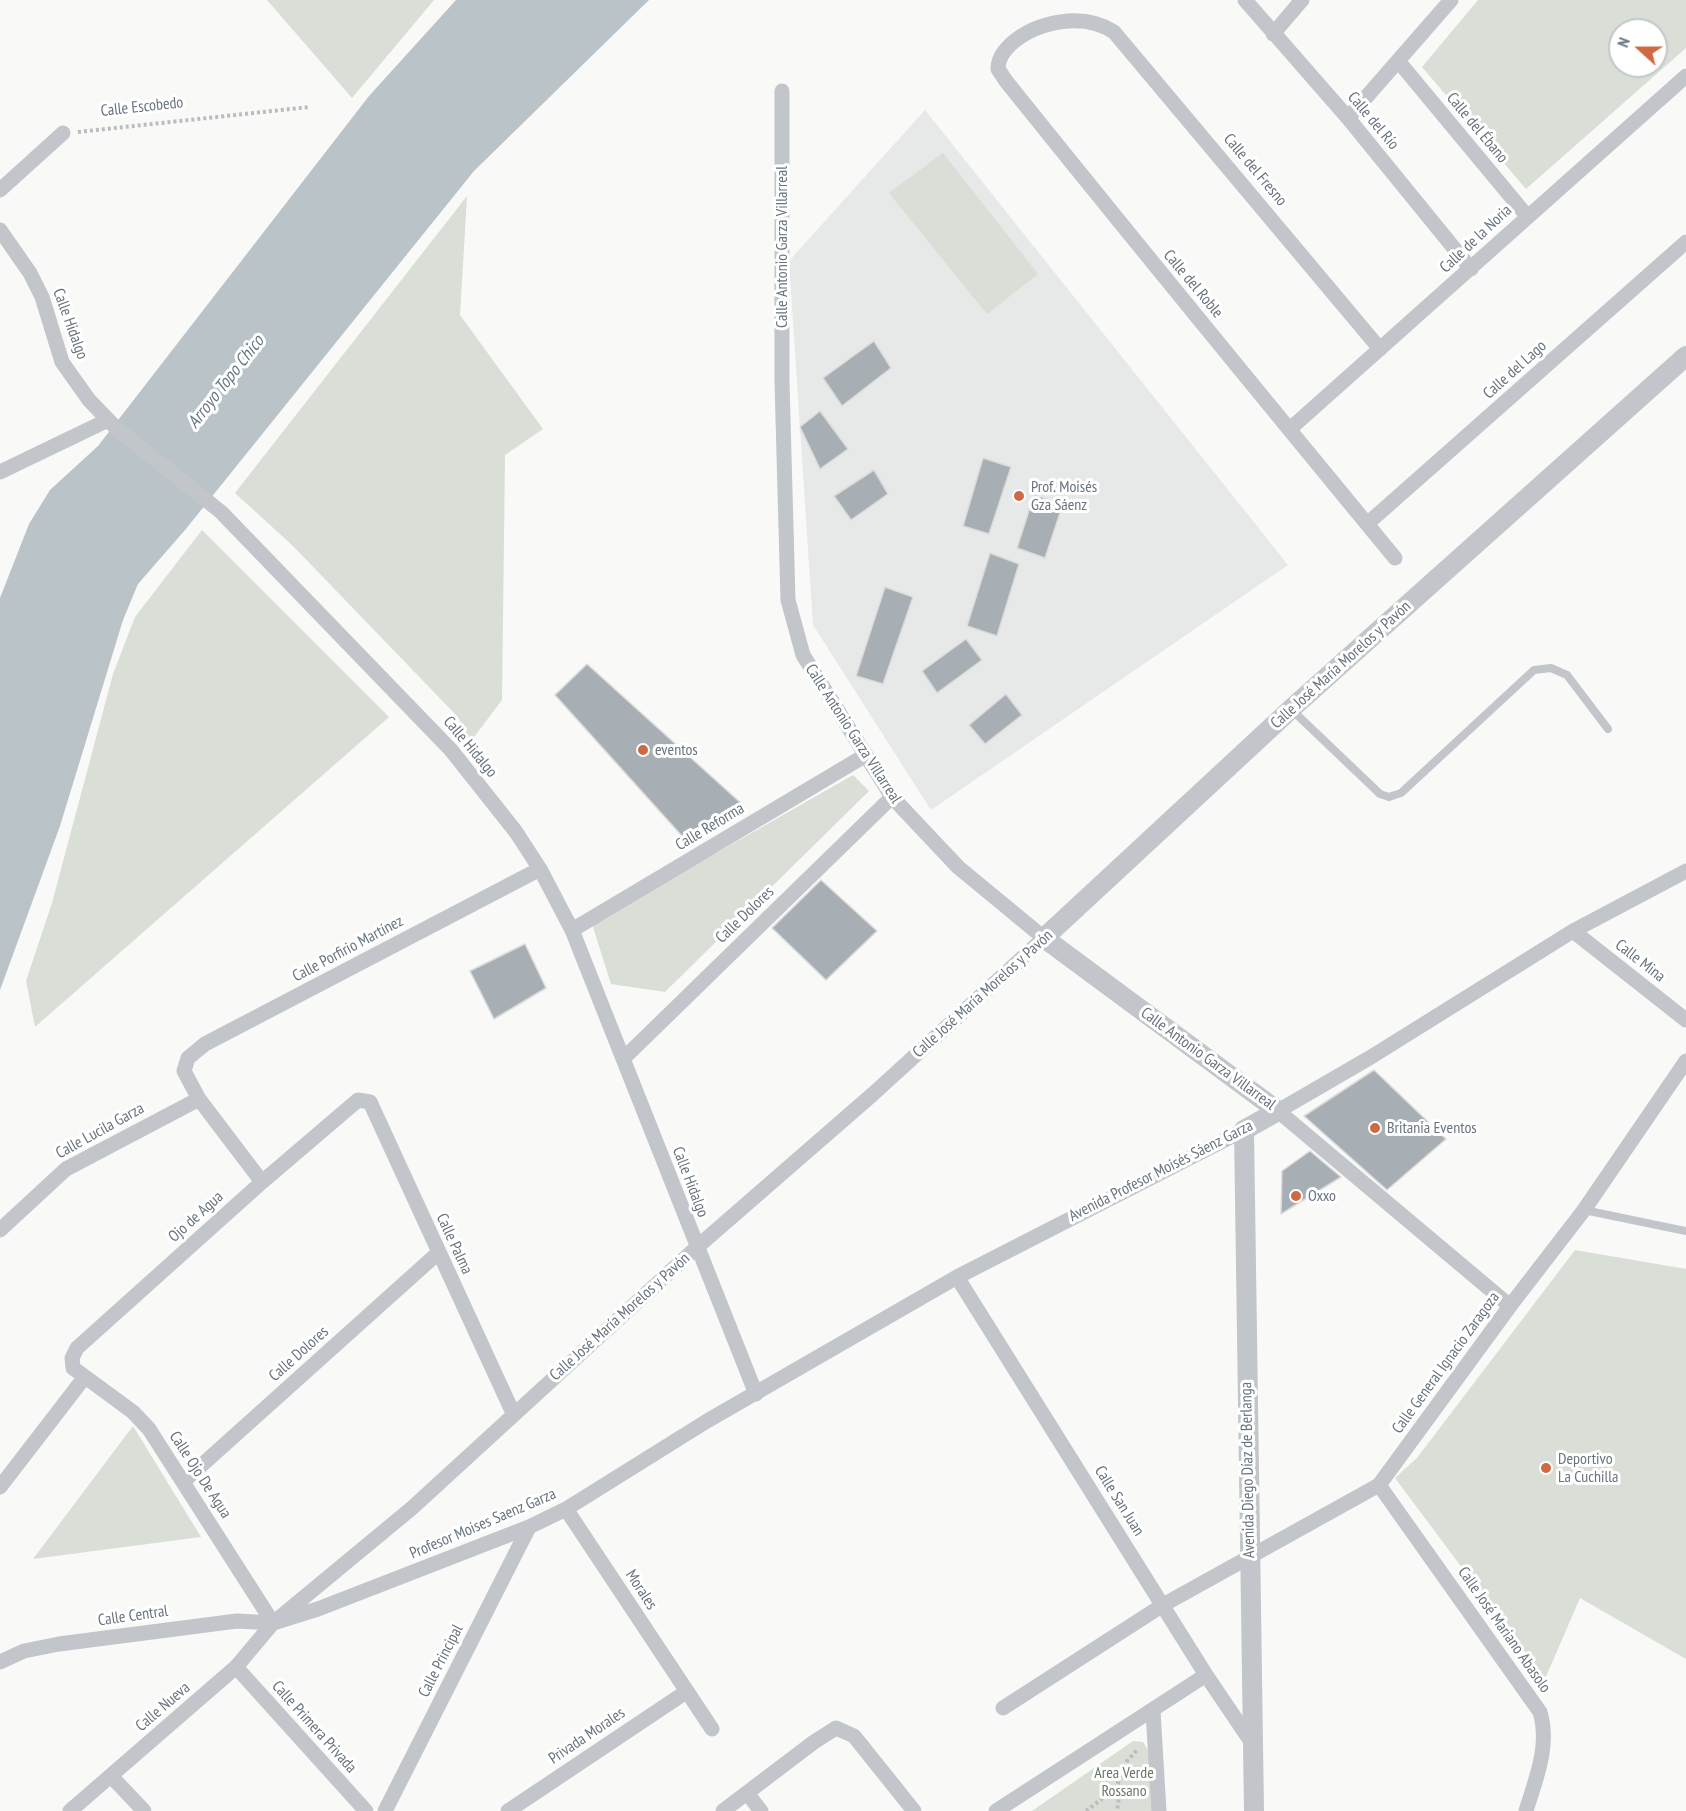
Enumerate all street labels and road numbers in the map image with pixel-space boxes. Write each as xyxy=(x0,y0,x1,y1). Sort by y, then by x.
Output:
street label: Calle del Río xyxy=(1343,88,1403,154)
street label: Calle del Ébano xyxy=(1442,89,1512,167)
street label: Calle Escobedo xyxy=(100,93,184,121)
street label: Calle del Fresno xyxy=(1219,130,1291,210)
street label: Calle Antonio Garza Villarreal xyxy=(772,166,792,328)
street label: Calle de la Noria xyxy=(1436,201,1516,277)
street label: Calle del Roble xyxy=(1159,246,1227,322)
street label: Calle Hidalgo xyxy=(48,286,92,362)
street label: Calle del Lago xyxy=(1479,337,1551,403)
street label: Calle José María Morelos y Pavón xyxy=(1267,597,1415,733)
street label: Calle Antonio Garza Villarreal xyxy=(801,661,905,807)
street label: Calle Hidalgo xyxy=(439,713,501,781)
street label: Calle Reforma xyxy=(672,799,748,855)
street label: Calle Dolores xyxy=(712,883,778,947)
street label: Calle Porfirio Martínez xyxy=(289,912,407,986)
street label: Calle José María Morelos y Pavón xyxy=(909,926,1057,1062)
street label: Calle Mina xyxy=(1611,936,1669,986)
street label: Calle Antonio Garza Villarreal xyxy=(1137,1004,1279,1114)
street label: Calle Lucila Garza xyxy=(53,1099,147,1163)
street label: Avenida Profesor Moisés Sáenz Garza xyxy=(1066,1116,1256,1226)
street label: Calle Hidalgo xyxy=(668,1144,712,1220)
street label: Ojo de Agua xyxy=(165,1187,227,1247)
street label: Calle Palma xyxy=(432,1211,476,1277)
street label: Calle José María Morelos y Pavón xyxy=(546,1249,694,1385)
street label: Calle General Ignacio Zaragoza xyxy=(1388,1288,1504,1438)
street label: Calle Dolores xyxy=(265,1322,333,1386)
street label: Avenida Diego Díaz de Berlanga xyxy=(1237,1382,1259,1558)
street label: Calle Ojo De Agua xyxy=(165,1428,235,1522)
street label: Calle San Juan xyxy=(1090,1462,1148,1540)
street label: Profesor Moises Saenz Garza xyxy=(407,1485,559,1563)
street label: Calle José Mariano Abasolo xyxy=(1453,1563,1555,1697)
street label: Morales xyxy=(621,1566,661,1614)
street label: Calle Central xyxy=(97,1602,169,1630)
street label: Calle Principal xyxy=(415,1621,467,1701)
street label: Calle Primera Privada xyxy=(268,1677,360,1777)
street label: Calle Nueva xyxy=(132,1678,194,1736)
street label: Privada Morales xyxy=(545,1704,629,1768)

